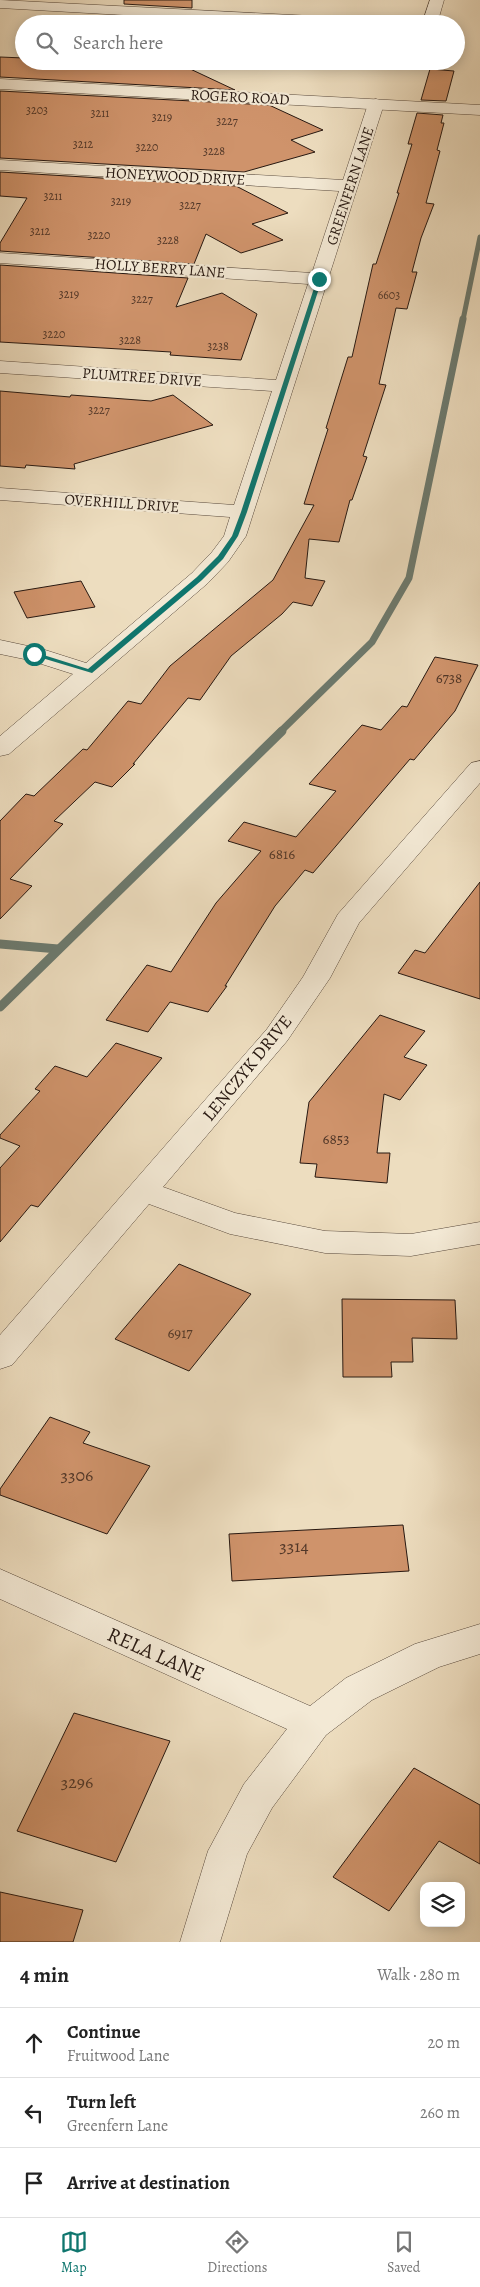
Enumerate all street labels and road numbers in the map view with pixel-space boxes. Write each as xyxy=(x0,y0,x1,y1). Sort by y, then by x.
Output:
street label: ROGERO ROAD xyxy=(190,84,290,110)
street label: GREENFERN LANE xyxy=(321,124,379,248)
street label: HONEYWOOD DRIVE xyxy=(104,162,246,190)
street label: HOLLY BERRY LANE xyxy=(94,253,226,283)
street label: PLUMTREE DRIVE xyxy=(82,363,202,391)
street label: OVERHILL DRIVE xyxy=(64,489,180,517)
street label: LENCZYK DRIVE xyxy=(197,1010,297,1126)
street label: RELA LANE xyxy=(103,1620,209,1688)

